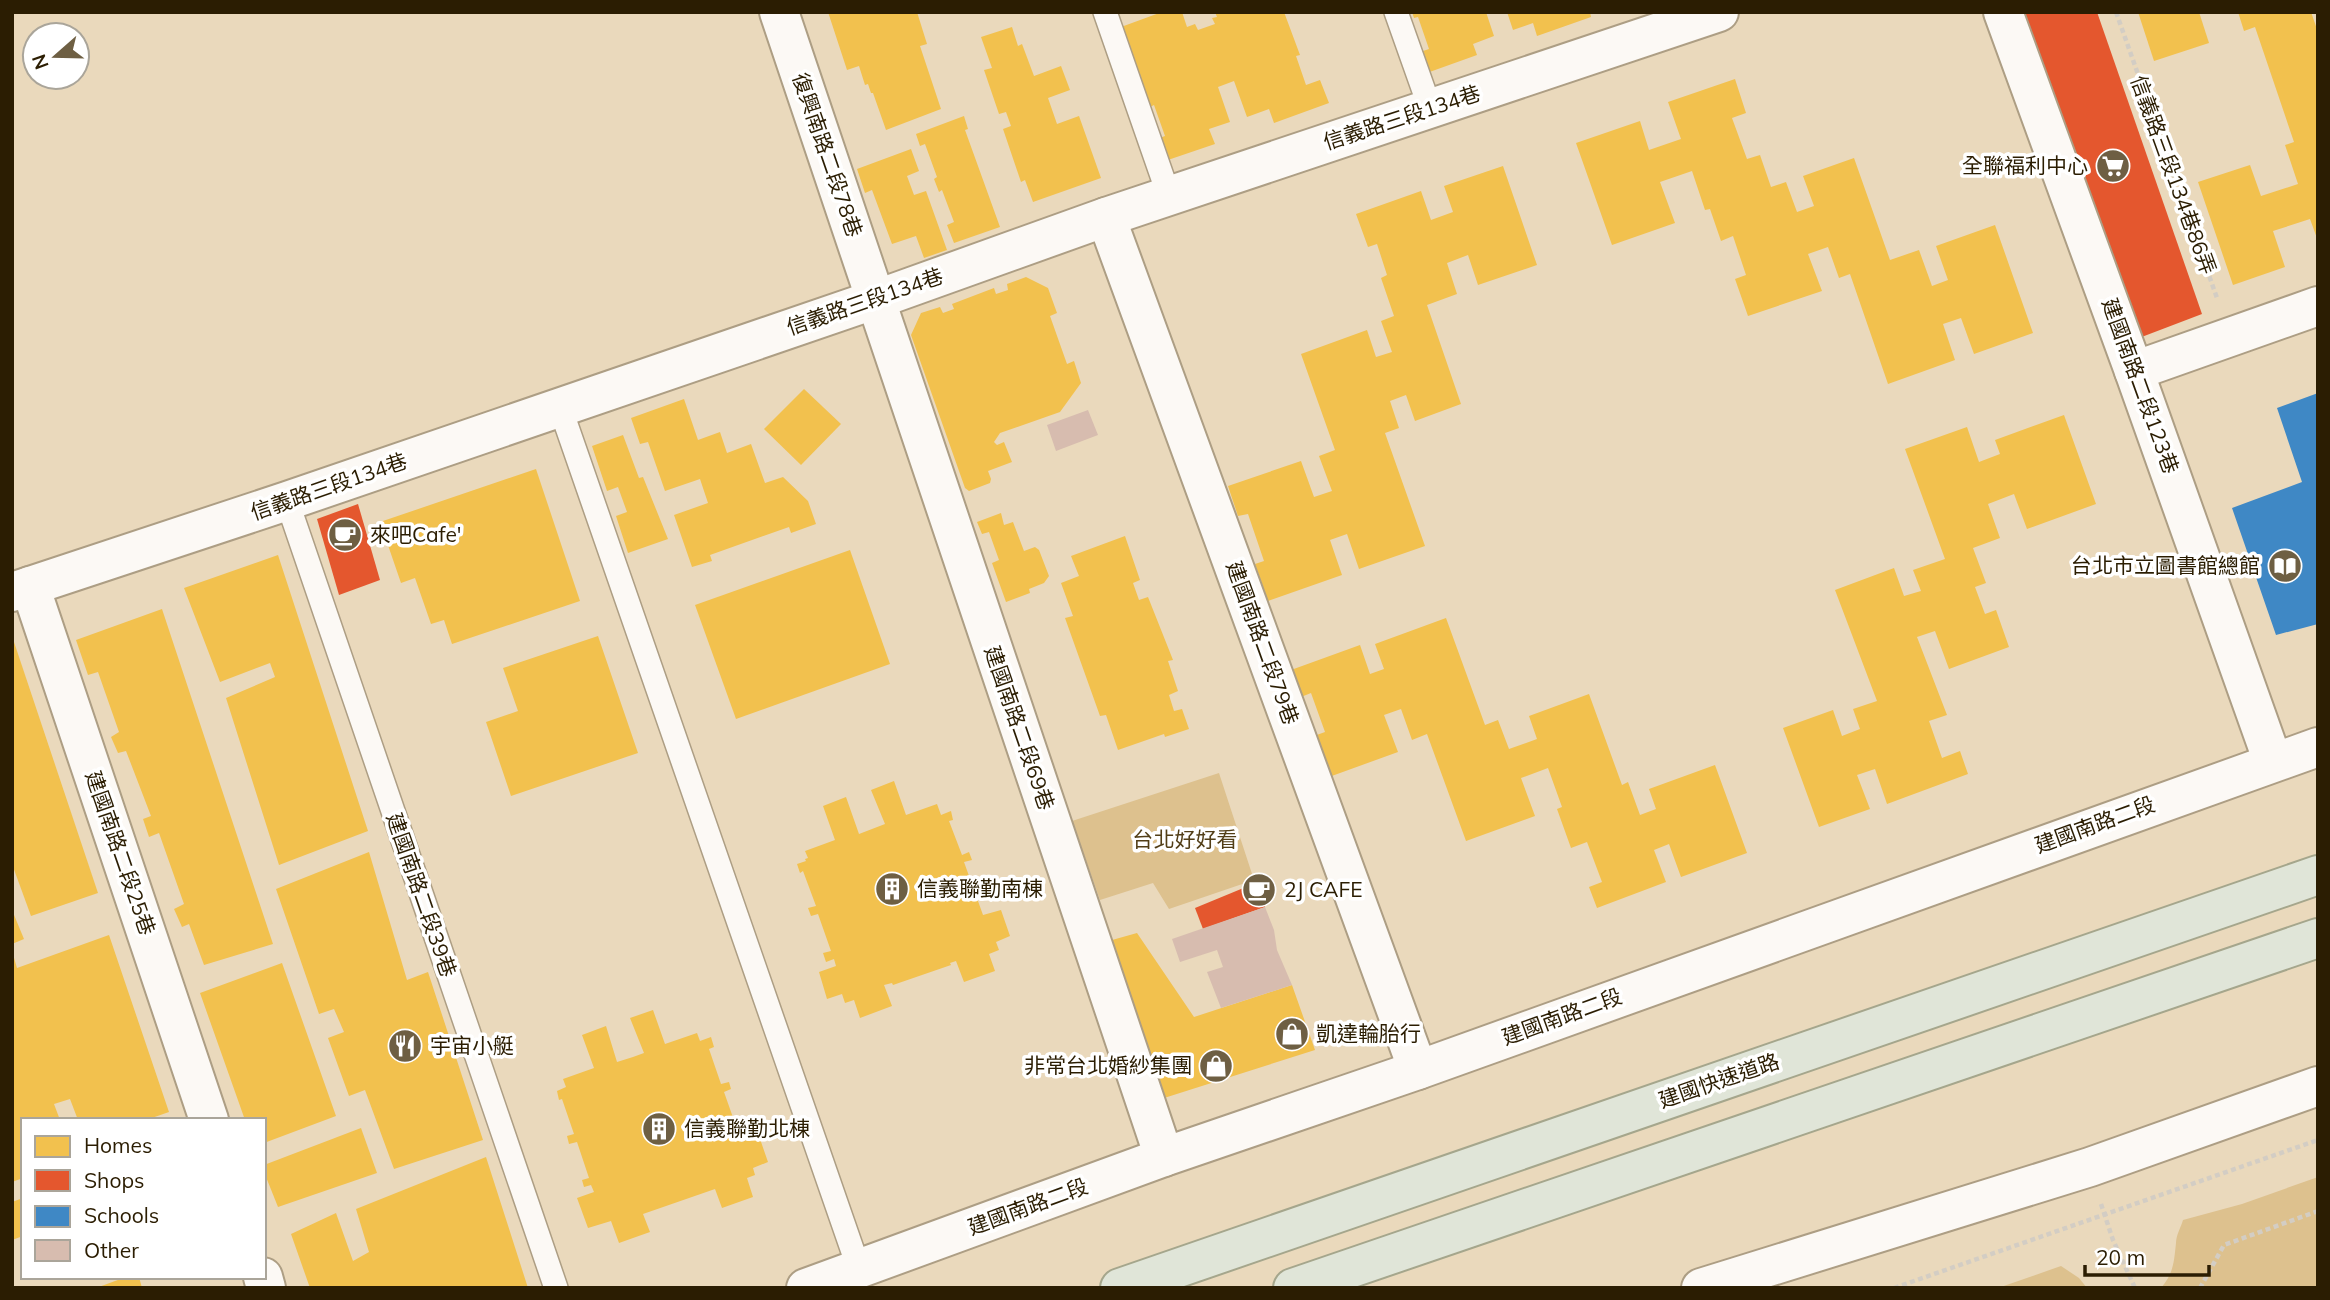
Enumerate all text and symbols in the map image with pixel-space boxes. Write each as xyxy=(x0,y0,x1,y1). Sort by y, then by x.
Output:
north arrow xyxy=(21,21,91,91)
text: N xyxy=(26,51,54,73)
street label: 復興南路二段78巷 xyxy=(788,69,868,240)
street label: 信義路三段134巷86弄 xyxy=(2126,72,2222,278)
street label: 信義路三段134巷 xyxy=(1320,79,1484,155)
supermarket icon: 全聯福利中心 xyxy=(2094,147,2132,185)
place label: 全聯福利中心 xyxy=(1962,152,2088,178)
street label: 信義路三段134巷 xyxy=(783,262,946,340)
street label: 建國南路二段123巷 xyxy=(2097,294,2185,477)
street label: 信義路三段134巷 xyxy=(247,447,410,525)
cafe icon: 來吧Cafe' xyxy=(326,516,364,554)
place label: 來吧Cafe' xyxy=(370,521,462,547)
library icon: 台北市立圖書館總館 xyxy=(2266,547,2304,585)
place label: 台北市立圖書館總館 xyxy=(2071,552,2260,578)
street label: 建國南路二段79巷 xyxy=(1221,557,1305,728)
street label: 建國南路二段69巷 xyxy=(980,642,1060,813)
street label: 建國南路二段25巷 xyxy=(81,767,161,938)
street label: 建國南路二段 xyxy=(2031,790,2158,858)
street label: 建國南路二段39巷 xyxy=(382,809,462,980)
park label: 台北好好看 xyxy=(1133,826,1238,852)
building icon: 信義聯勤南棟 xyxy=(873,870,911,908)
cafe icon: 2J CAFE xyxy=(1240,871,1278,909)
place label: 信義聯勤南棟 xyxy=(917,875,1043,901)
place label: 2J CAFE xyxy=(1284,876,1363,902)
street label: 建國南路二段 xyxy=(1498,982,1625,1050)
shop icon: 凱達輪胎行 xyxy=(1273,1015,1311,1053)
place label: 凱達輪胎行 xyxy=(1316,1020,1421,1046)
restaurant icon: 宇宙小艇 xyxy=(386,1027,424,1065)
place label: 宇宙小艇 xyxy=(430,1032,514,1058)
shop icon: 非常台北婚紗集團 xyxy=(1197,1047,1235,1085)
street label: 建國快速道路 xyxy=(1655,1047,1782,1113)
place label: 非常台北婚紗集團 xyxy=(1024,1052,1192,1078)
building icon: 信義聯勤北棟 xyxy=(640,1110,678,1148)
place label: 信義聯勤北棟 xyxy=(684,1115,810,1141)
legend xyxy=(21,1118,266,1279)
text: Homes xyxy=(84,1132,152,1158)
text: Shops xyxy=(84,1167,144,1193)
street label: 建國南路二段 xyxy=(964,1172,1091,1240)
text: Schools xyxy=(84,1202,159,1228)
scale bar xyxy=(2085,1234,2209,1278)
text: Other xyxy=(84,1237,139,1263)
text: 20 m xyxy=(2096,1244,2145,1270)

